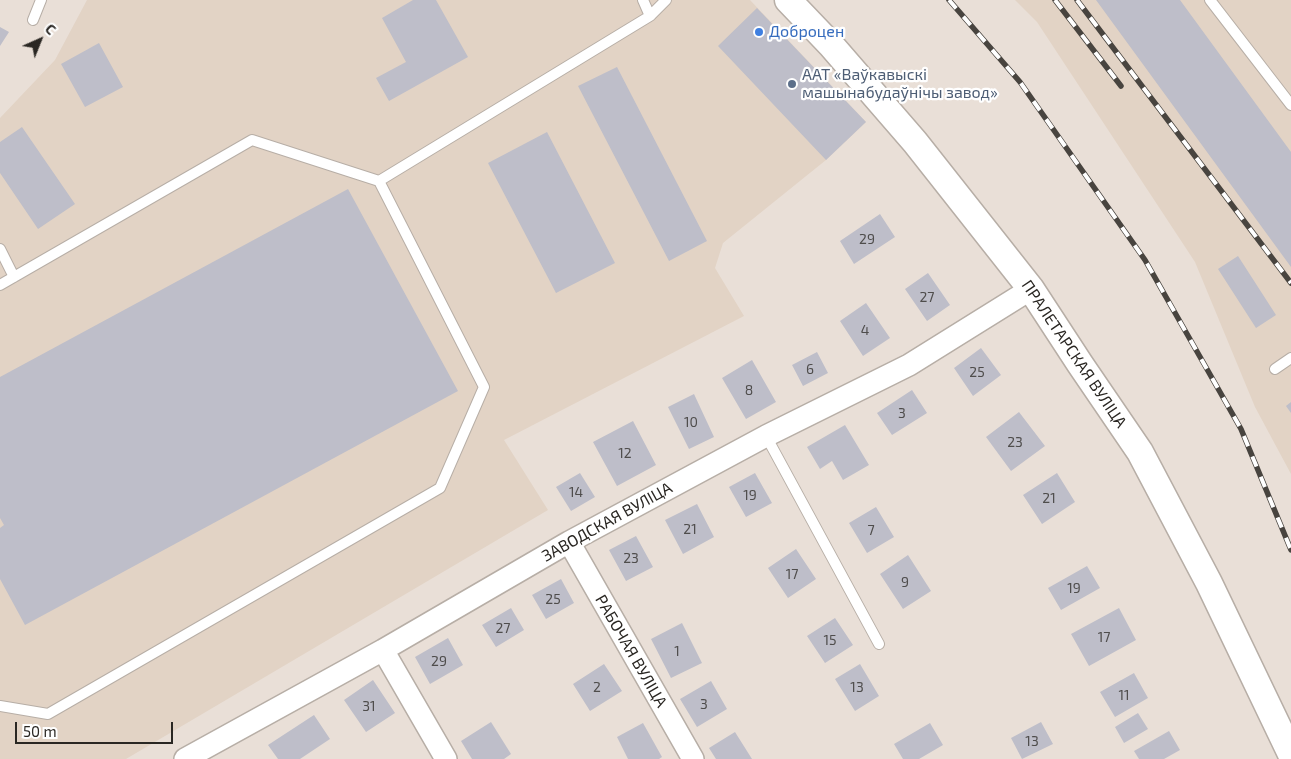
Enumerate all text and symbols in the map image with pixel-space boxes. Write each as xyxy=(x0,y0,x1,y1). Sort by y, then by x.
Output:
north arrow xyxy=(15,15,65,65)
text: С xyxy=(42,20,60,38)
place label: Доброцен xyxy=(769,22,844,42)
marker: Доброцен xyxy=(753,26,765,38)
place label: ААТ «Ваўкавыскі машынабудаўнічы завод» xyxy=(802,65,998,103)
marker: ААТ «Ваўкавыскі машынабудаўнічы завод» xyxy=(786,78,798,90)
house number: 29 xyxy=(859,231,875,247)
street label: ПРАЛЕТАРСКАЯ ВУЛІЦА xyxy=(1017,276,1131,432)
house number: 27 xyxy=(919,289,935,305)
house number: 4 xyxy=(861,322,869,338)
house number: 6 xyxy=(806,361,814,377)
house number: 25 xyxy=(969,364,985,380)
house number: 8 xyxy=(745,382,753,398)
house number: 3 xyxy=(898,405,906,421)
house number: 10 xyxy=(684,414,698,430)
house number: 23 xyxy=(1007,434,1023,450)
house number: 12 xyxy=(618,445,632,461)
street label: ЗАВОДСКАЯ ВУЛІЦА xyxy=(539,478,675,566)
house number: 14 xyxy=(569,484,583,500)
house number: 19 xyxy=(743,487,757,503)
house number: 21 xyxy=(1042,490,1056,506)
house number: 21 xyxy=(683,521,697,537)
house number: 7 xyxy=(867,522,875,538)
house number: 23 xyxy=(623,550,639,566)
house number: 17 xyxy=(786,566,798,582)
house number: 9 xyxy=(901,574,909,590)
house number: 19 xyxy=(1067,580,1081,596)
house number: 25 xyxy=(545,591,561,607)
street label: РАБОЧАЯ ВУЛІЦА xyxy=(591,591,671,711)
house number: 27 xyxy=(495,620,511,636)
house number: 17 xyxy=(1098,629,1110,645)
house number: 15 xyxy=(823,632,837,648)
house number: 1 xyxy=(674,643,680,659)
house number: 29 xyxy=(431,653,447,669)
house number: 2 xyxy=(593,679,601,695)
house number: 13 xyxy=(850,679,864,695)
house number: 11 xyxy=(1118,687,1130,703)
house number: 3 xyxy=(700,696,708,712)
house number: 31 xyxy=(362,698,376,714)
scale bar xyxy=(18,712,175,744)
text: 50 m xyxy=(23,722,57,740)
house number: 13 xyxy=(1025,733,1039,749)

